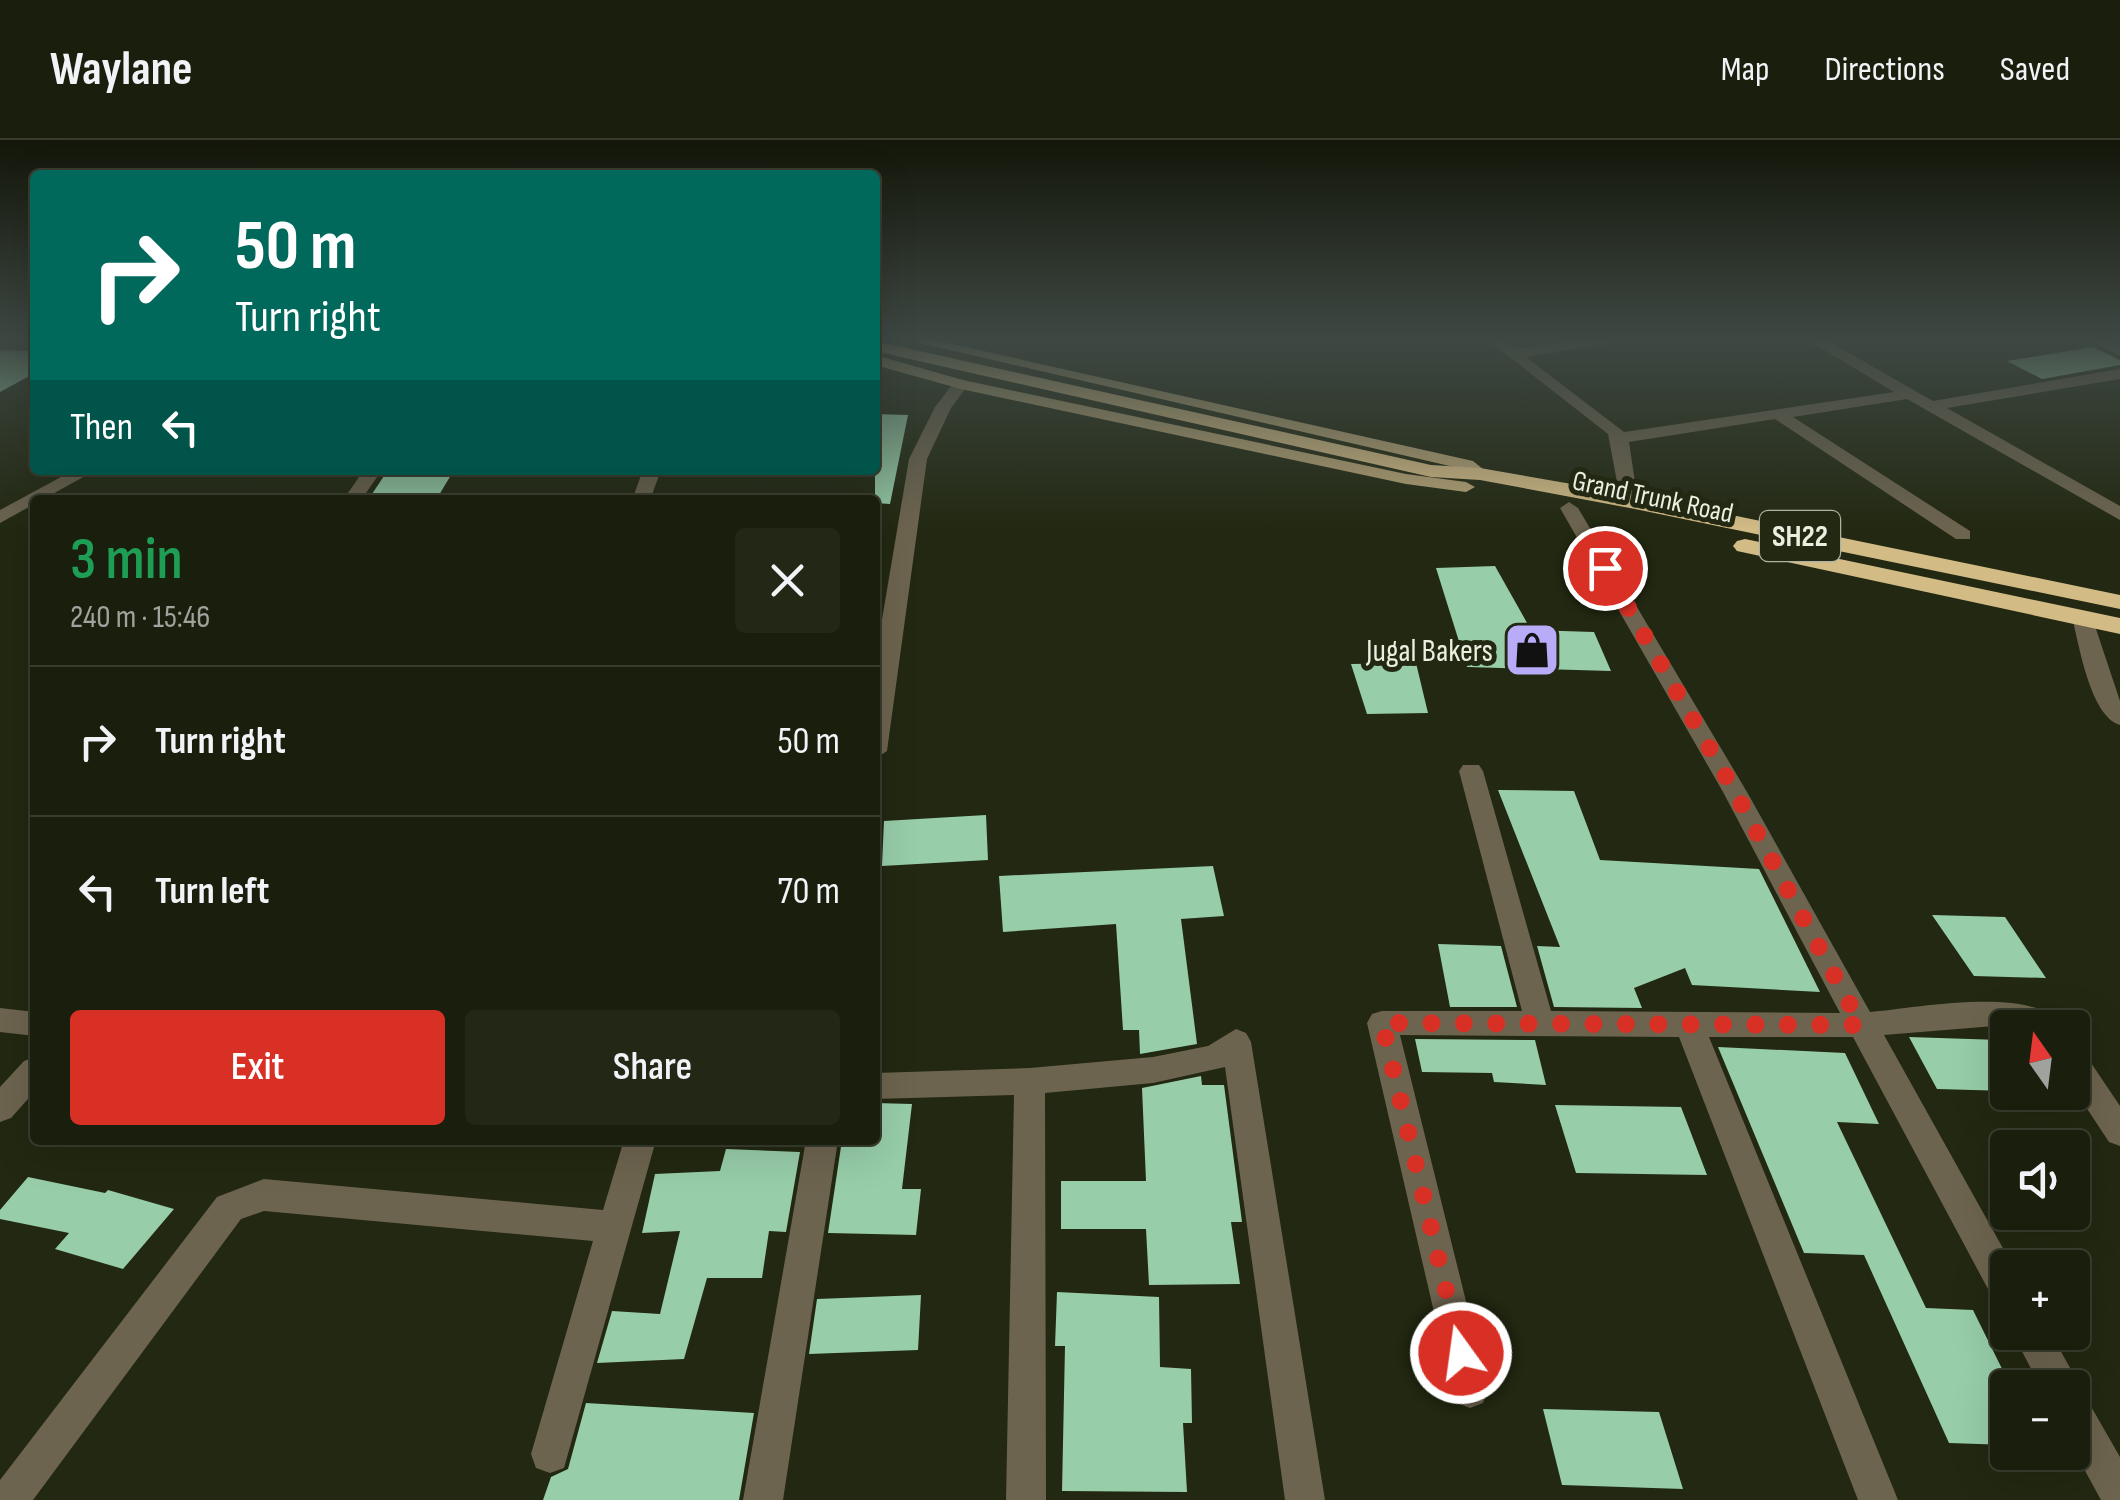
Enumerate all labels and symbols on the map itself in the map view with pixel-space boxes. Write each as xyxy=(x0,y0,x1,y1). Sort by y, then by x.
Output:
street label: Grand Trunk Road xyxy=(1569,464,1736,531)
road number: SH22 xyxy=(1760,511,1840,561)
pin xyxy=(1563,526,1648,611)
shop icon: Jugal Bakers xyxy=(1502,620,1562,680)
place label: Jugal Bakers xyxy=(1365,632,1493,671)
north arrow xyxy=(1990,1010,2090,1110)
position arrow xyxy=(1409,1301,1513,1405)

